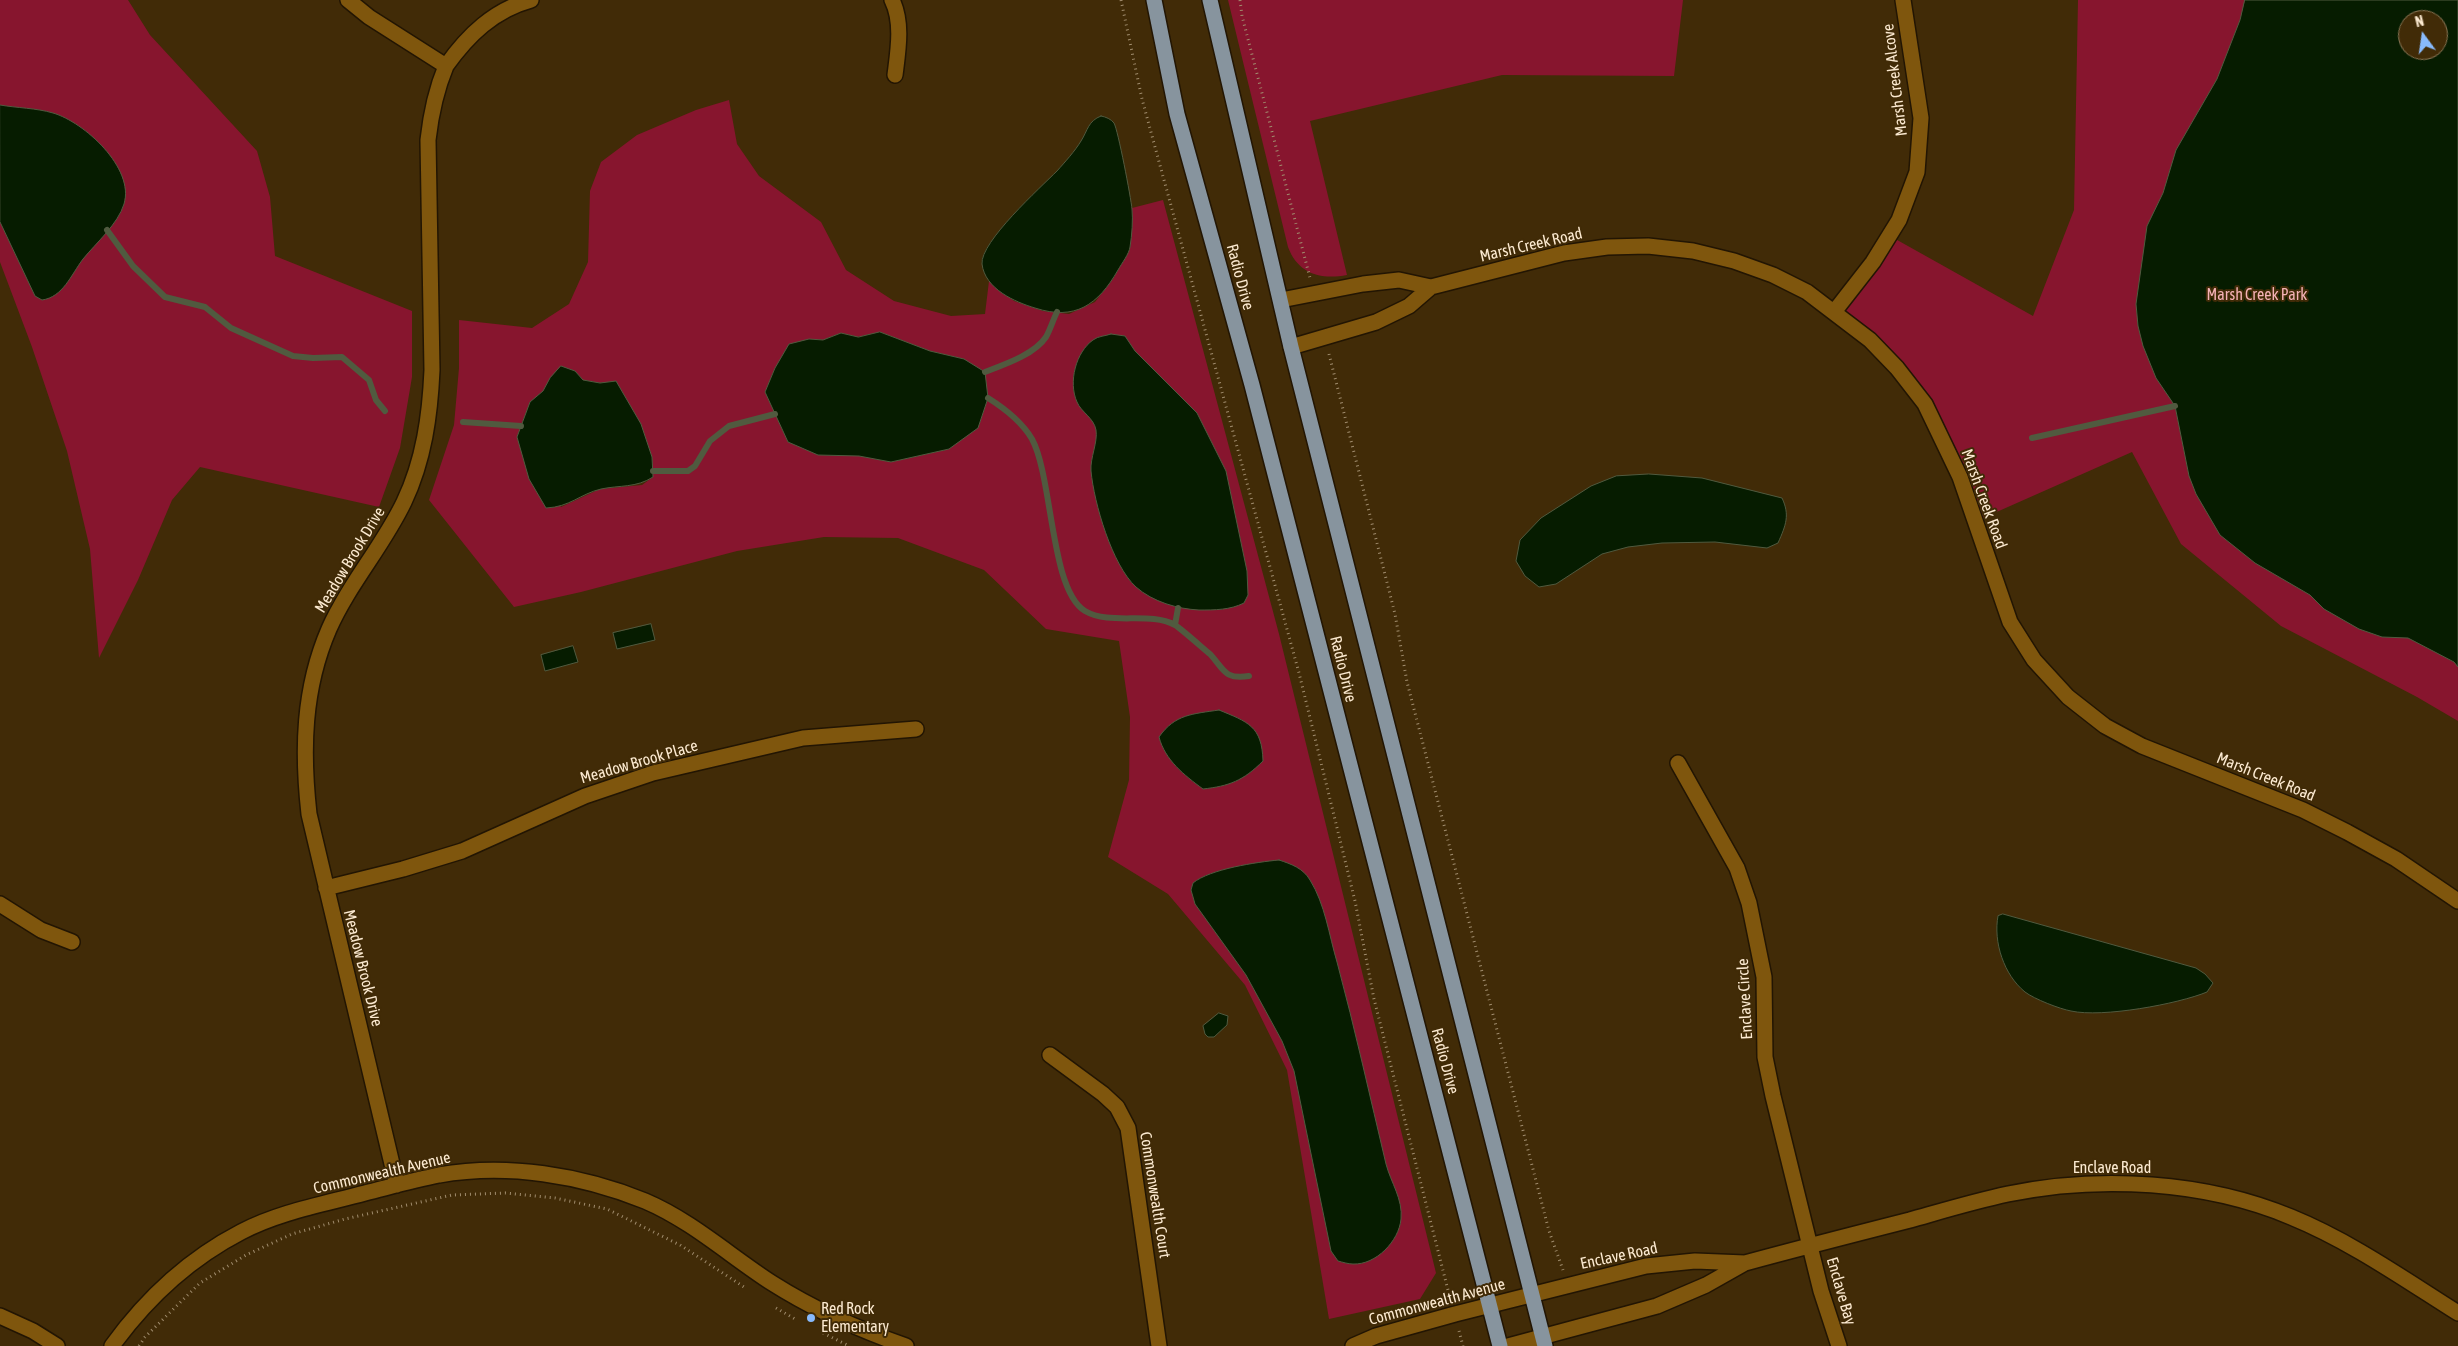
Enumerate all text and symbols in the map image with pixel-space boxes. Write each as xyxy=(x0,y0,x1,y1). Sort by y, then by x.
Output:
north arrow xyxy=(2398,10,2448,60)
text: N xyxy=(2414,13,2426,30)
street label: Marsh Creek Alcove xyxy=(1879,23,1911,137)
street label: Marsh Creek Road xyxy=(1478,224,1584,266)
street label: Radio Drive xyxy=(1222,242,1258,312)
park label: Marsh Creek Park xyxy=(2207,285,2307,305)
street label: Marsh Creek Road xyxy=(1957,447,2011,551)
street label: Meadow Brook Drive xyxy=(311,504,389,616)
street label: Radio Drive xyxy=(1326,634,1360,704)
street label: Meadow Brook Place xyxy=(578,736,700,788)
street label: Marsh Creek Road xyxy=(2214,749,2318,805)
street label: Meadow Brook Drive xyxy=(339,908,387,1028)
street label: Enclave Circle xyxy=(1733,958,1757,1040)
street label: Radio Drive xyxy=(1427,1026,1463,1096)
street label: Commonwealth Court xyxy=(1136,1131,1174,1259)
street label: Commonwealth Avenue xyxy=(312,1148,452,1198)
street label: Enclave Road xyxy=(2073,1158,2151,1178)
street label: Enclave Road xyxy=(1579,1238,1659,1274)
street label: Enclave Bay xyxy=(1822,1255,1860,1327)
street label: Commonwealth Avenue xyxy=(1367,1275,1507,1329)
place label: Red Rock Elementary xyxy=(821,1299,889,1337)
marker: Red Rock Elementary xyxy=(805,1312,817,1324)

